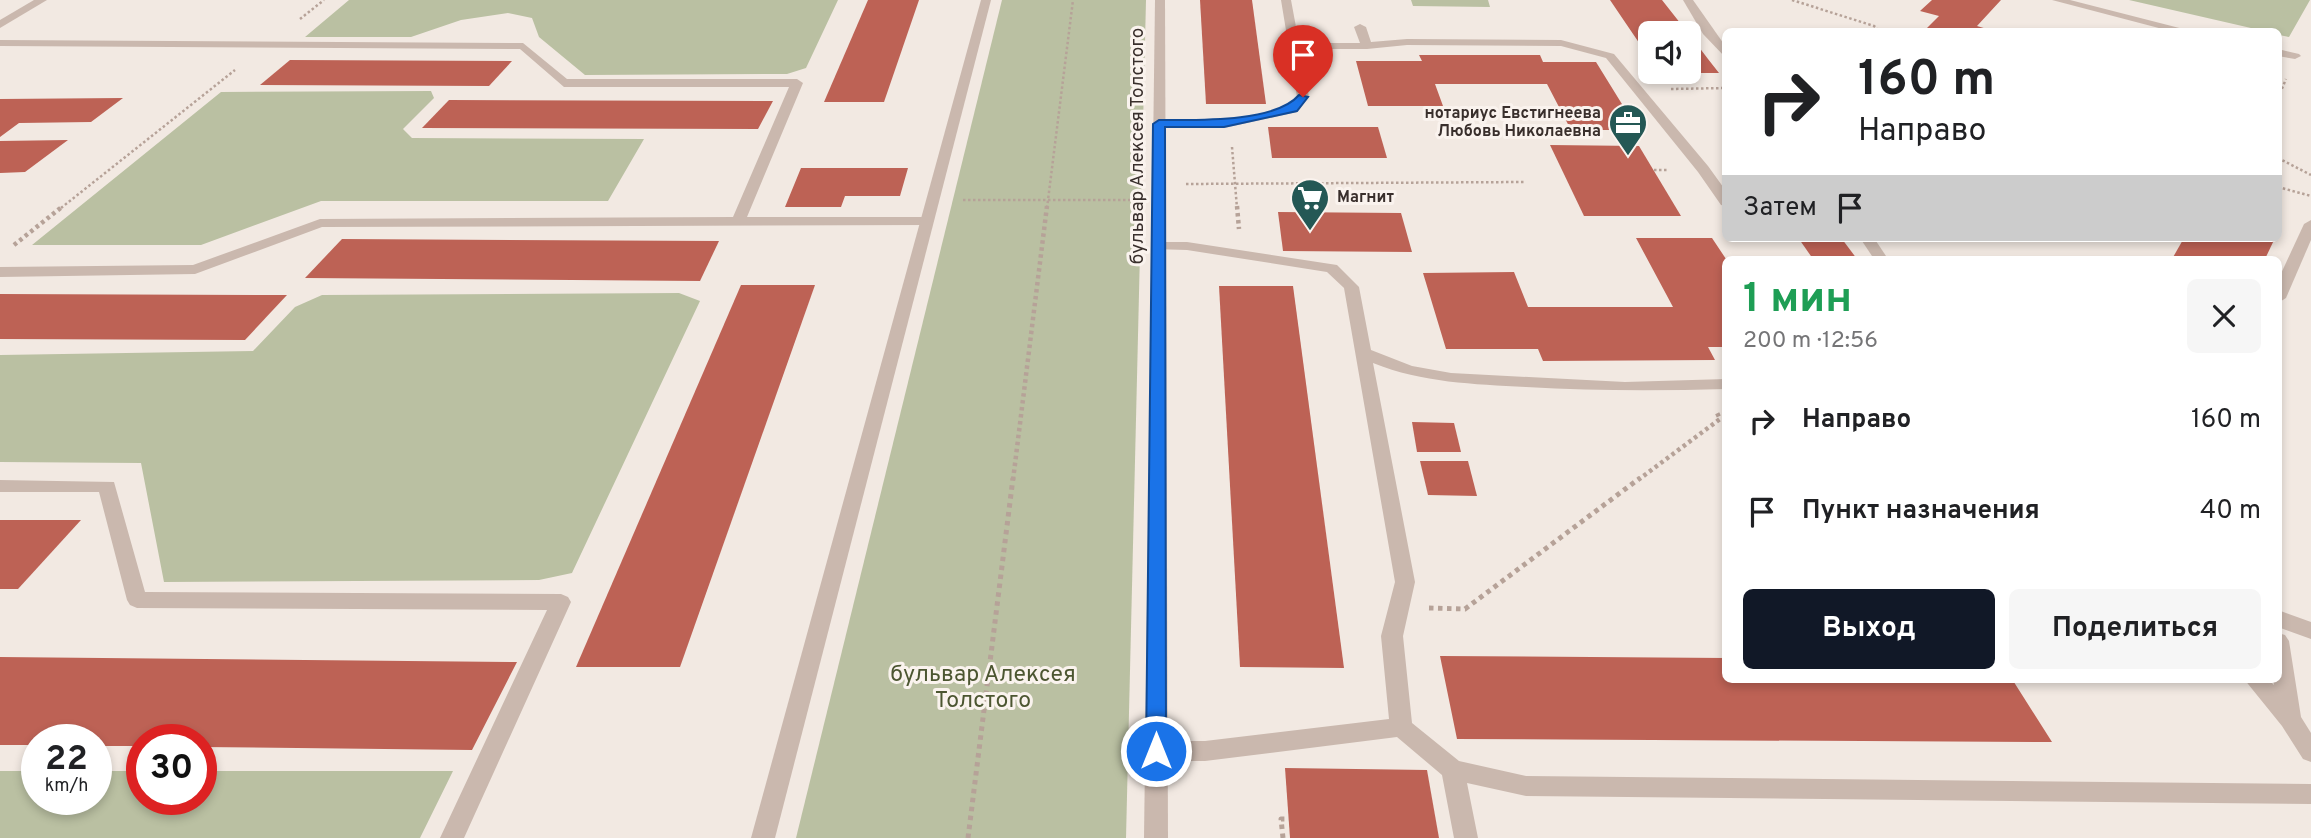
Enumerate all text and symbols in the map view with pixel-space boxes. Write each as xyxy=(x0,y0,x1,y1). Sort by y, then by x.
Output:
map controls xyxy=(1638,21,1701,84)
button: sound xyxy=(1638,21,1701,84)
pin xyxy=(1273,25,1333,97)
street label: бульвар Алексея Толстого xyxy=(1126,28,1150,264)
icon: arrive xyxy=(1284,36,1322,74)
text: 160 m xyxy=(1858,51,1995,113)
icon: right xyxy=(1743,56,1834,147)
office icon: нотариус Евстигнеева Любовь Николаевна xyxy=(1607,102,1649,157)
place label: нотариус Евстигнеева Любовь Николаевна xyxy=(1424,104,1601,142)
text: Направо xyxy=(1858,112,1986,152)
supermarket icon: Магнит xyxy=(1289,177,1331,232)
place label: Магнит xyxy=(1337,188,1394,208)
icon: arrive xyxy=(1831,189,1869,227)
text: Затем xyxy=(1743,192,1817,225)
text: 1 мин xyxy=(1743,274,1852,327)
button: close xyxy=(2187,279,2261,353)
text: 200 m · 12:56 xyxy=(1743,327,1878,356)
icon: right xyxy=(1743,402,1781,440)
text: Направо xyxy=(1802,404,1911,437)
text: 160 m xyxy=(2191,404,2261,437)
icon: arrive xyxy=(1743,493,1781,531)
text: Пункт назначения xyxy=(1802,495,2040,528)
text: 40 m xyxy=(2200,495,2261,528)
button: Выход xyxy=(1743,589,1995,669)
button: Поделиться xyxy=(2009,589,2261,669)
park label: бульвар Алексея Толстого xyxy=(890,661,1076,716)
position arrow xyxy=(1119,714,1193,788)
speed limit sign: 30 xyxy=(126,724,217,815)
text: 22 xyxy=(45,738,88,782)
text: km/h xyxy=(45,775,88,798)

